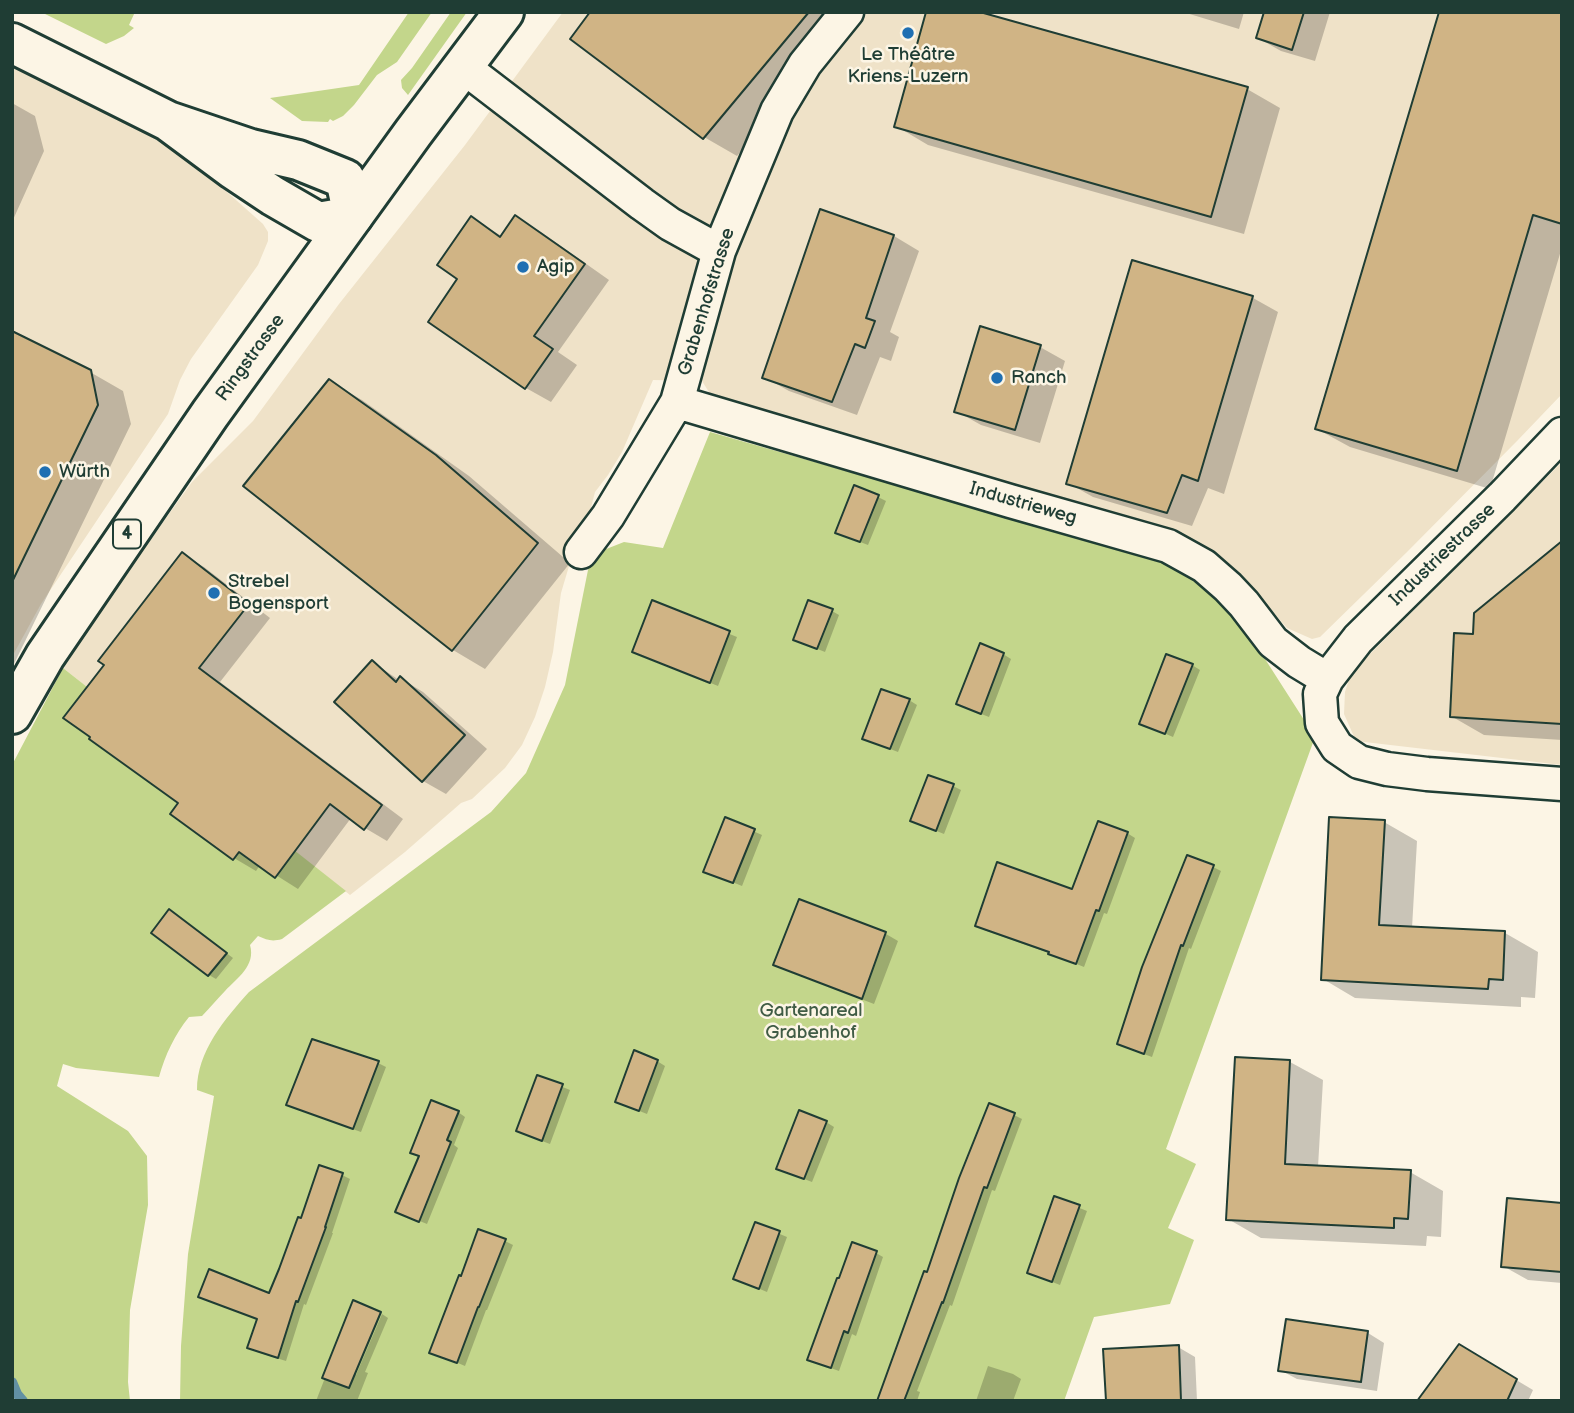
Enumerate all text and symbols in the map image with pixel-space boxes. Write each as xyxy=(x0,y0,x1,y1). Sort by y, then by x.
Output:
marker: Le Théâtre Kriens-Luzern xyxy=(900,25,916,41)
place label: Le Théâtre Kriens-Luzern xyxy=(847,44,969,88)
street label: Grabenhofstrasse xyxy=(674,225,740,379)
place label: Agip xyxy=(537,256,575,278)
marker: Agip xyxy=(515,259,531,275)
street label: Ringstrasse xyxy=(212,310,290,406)
place label: Ranch xyxy=(1011,367,1067,389)
marker: Ranch xyxy=(989,370,1005,386)
place label: Würth xyxy=(59,461,110,483)
marker: Würth xyxy=(37,464,53,480)
street label: Industrieweg xyxy=(967,478,1079,530)
street label: Industriestrasse xyxy=(1385,499,1501,611)
road number: 4 xyxy=(113,520,141,548)
place label: Strebel Bogensport xyxy=(228,571,329,615)
marker: Strebel Bogensport xyxy=(206,585,222,601)
park label: Gartenareal Grabenhof xyxy=(760,1000,862,1044)

